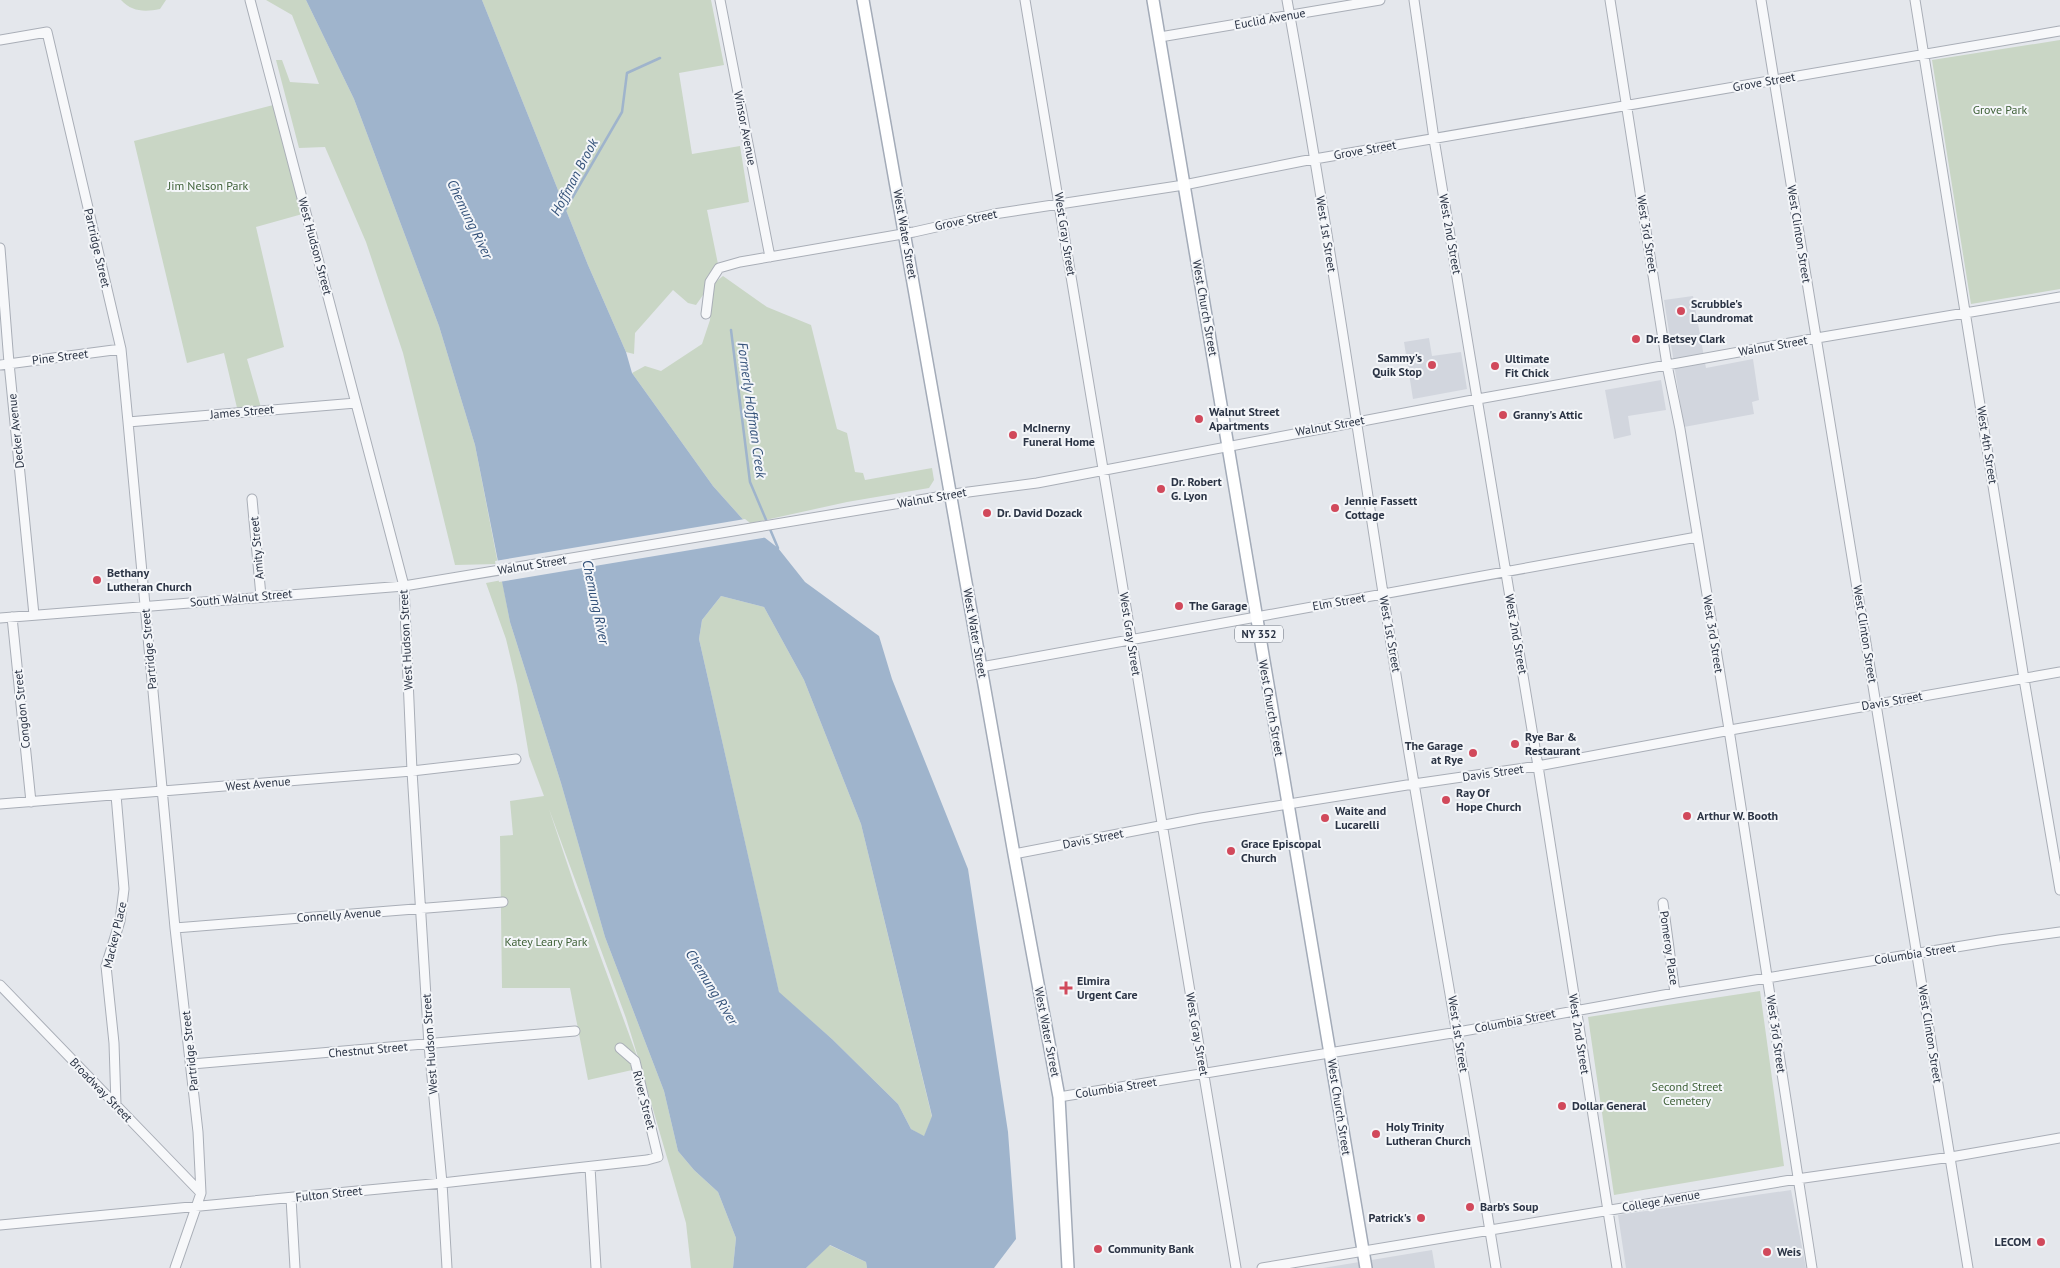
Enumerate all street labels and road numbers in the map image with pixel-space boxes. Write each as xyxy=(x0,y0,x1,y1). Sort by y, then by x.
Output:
street label: Euclid Avenue xyxy=(1233,5,1307,32)
street label: Grove Street xyxy=(1731,69,1796,94)
street label: Winsor Avenue xyxy=(731,89,760,166)
street label: Grove Street xyxy=(1332,137,1397,162)
street label: West Clinton Street xyxy=(1784,184,1815,284)
street label: West Water Street xyxy=(890,188,921,280)
street label: West Gray Street xyxy=(1051,191,1079,277)
street label: West 2nd Street xyxy=(1436,193,1465,275)
street label: West 3rd Street xyxy=(1634,194,1661,274)
street label: West Hudson Street xyxy=(295,195,336,296)
street label: West 1st Street xyxy=(1313,195,1340,273)
street label: Grove Street xyxy=(933,206,998,233)
street label: Partridge Street xyxy=(81,207,114,289)
street label: West Church Street xyxy=(1190,259,1221,357)
street label: Walnut Street xyxy=(1737,332,1809,359)
street label: Pine Street xyxy=(31,346,89,367)
street label: Decker Avenue xyxy=(4,393,27,469)
street label: James Street xyxy=(208,401,275,422)
street label: West 4th Street xyxy=(1974,405,2001,485)
street label: Walnut Street xyxy=(1294,412,1366,439)
street label: Walnut Street xyxy=(896,484,968,511)
street label: Amity Street xyxy=(246,516,267,580)
street label: Walnut Street xyxy=(496,552,568,577)
street label: West Clinton Street xyxy=(1850,584,1881,684)
street label: South Walnut Street xyxy=(189,586,293,609)
street label: West Water Street xyxy=(960,587,991,679)
street label: West Hudson Street xyxy=(395,589,416,691)
street label: Elm Street xyxy=(1311,589,1367,614)
street label: West Gray Street xyxy=(1116,591,1144,677)
street label: West 2nd Street xyxy=(1502,593,1531,675)
street label: West 3rd Street xyxy=(1700,594,1727,674)
street label: West 1st Street xyxy=(1376,595,1405,673)
street label: Partridge Street xyxy=(138,608,159,690)
road number: NY 352 xyxy=(1235,626,1283,642)
street label: West Church Street xyxy=(1256,659,1287,757)
street label: Congdon Street xyxy=(10,669,33,749)
street label: Davis Street xyxy=(1860,688,1924,713)
street label: Davis Street xyxy=(1461,761,1525,784)
street label: West Avenue xyxy=(225,773,291,794)
street label: Davis Street xyxy=(1061,825,1125,852)
street label: Mackey Place xyxy=(100,900,129,970)
street label: Connelly Avenue xyxy=(296,904,382,925)
street label: Pomeroy Place xyxy=(1657,910,1682,986)
street label: Columbia Street xyxy=(1873,940,1957,967)
street label: West Clinton Street xyxy=(1915,984,1946,1084)
street label: West Water Street xyxy=(1031,986,1064,1078)
street label: West Gray Street xyxy=(1183,991,1212,1077)
street label: West Hudson Street xyxy=(419,993,440,1095)
street label: West 2nd Street xyxy=(1566,993,1593,1075)
street label: West 3rd Street xyxy=(1764,994,1789,1074)
street label: West 1st Street xyxy=(1445,995,1472,1073)
street label: Columbia Street xyxy=(1473,1005,1557,1036)
street label: Partridge Street xyxy=(178,1010,201,1092)
street label: Chestnut Street xyxy=(328,1039,408,1060)
street label: Broadway Street xyxy=(67,1054,136,1125)
street label: West Church Street xyxy=(1324,1058,1355,1156)
street label: River Street xyxy=(630,1069,659,1131)
street label: Columbia Street xyxy=(1074,1074,1158,1101)
street label: Fulton Street xyxy=(295,1183,363,1204)
street label: College Avenue xyxy=(1621,1186,1701,1215)

